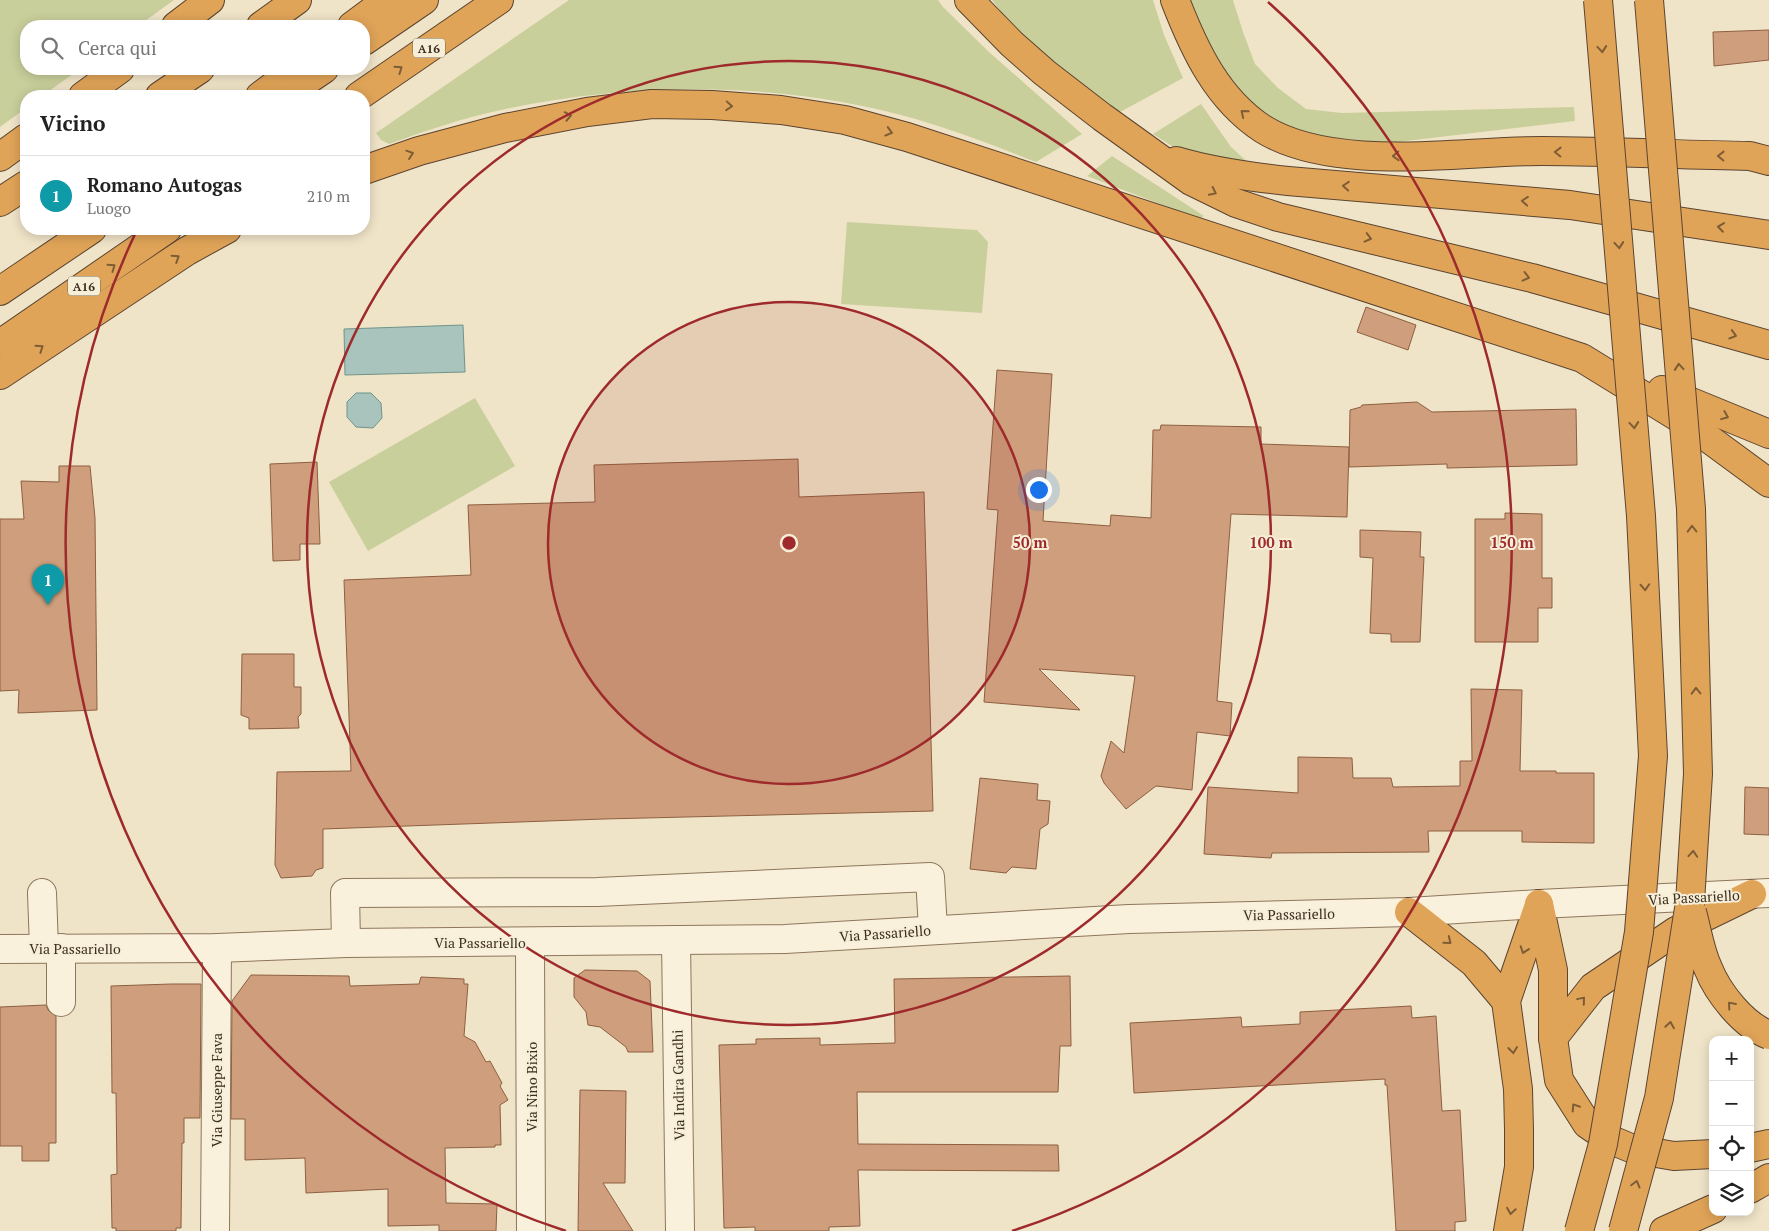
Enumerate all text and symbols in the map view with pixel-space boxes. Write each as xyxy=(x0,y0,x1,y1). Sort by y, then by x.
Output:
search box xyxy=(20,20,370,75)
icon: search xyxy=(38,34,66,62)
text: Cerca qui xyxy=(78,35,157,60)
road number: A16 xyxy=(413,38,445,58)
one-way arrow xyxy=(1596,45,1607,53)
one-way arrow xyxy=(394,66,403,75)
one-way arrow xyxy=(726,101,734,112)
text: Vicino xyxy=(40,109,106,137)
one-way arrow xyxy=(1240,110,1249,119)
one-way arrow xyxy=(563,111,572,122)
one-way arrow xyxy=(885,127,893,137)
one-way arrow xyxy=(1554,146,1562,157)
one-way arrow xyxy=(405,150,414,160)
one-way arrow xyxy=(1392,151,1400,161)
one-way arrow xyxy=(1717,151,1724,161)
text: Romano Autogas xyxy=(87,172,242,197)
one-way arrow xyxy=(1342,181,1350,192)
text: 1 xyxy=(51,185,61,207)
text: 210 m xyxy=(307,185,350,207)
one-way arrow xyxy=(1208,186,1217,196)
one-way arrow xyxy=(1521,196,1529,207)
text: Luogo xyxy=(87,197,131,219)
one-way arrow xyxy=(1717,223,1725,233)
one-way arrow xyxy=(1364,232,1373,243)
one-way arrow xyxy=(1613,242,1624,250)
one-way arrow xyxy=(171,255,180,265)
one-way arrow xyxy=(107,263,116,273)
one-way arrow xyxy=(1522,271,1531,282)
road number: A16 xyxy=(68,276,100,296)
one-way arrow xyxy=(1729,329,1737,339)
one-way arrow xyxy=(35,345,44,354)
one-way arrow xyxy=(1674,363,1685,371)
one-way arrow xyxy=(1720,410,1729,420)
one-way arrow xyxy=(1628,421,1639,429)
your location xyxy=(1026,477,1052,503)
one-way arrow xyxy=(1686,525,1697,533)
text: 50 m xyxy=(1013,532,1048,552)
text: 100 m xyxy=(1249,532,1293,552)
text: 150 m xyxy=(1490,532,1534,552)
centre of rings xyxy=(780,534,798,552)
pin: 1 xyxy=(32,564,64,605)
one-way arrow xyxy=(1639,583,1650,591)
one-way arrow xyxy=(1691,687,1701,695)
one-way arrow xyxy=(1687,849,1698,857)
street label: Via Passariello xyxy=(1648,885,1741,909)
street label: Via Passariello xyxy=(1243,904,1335,924)
street label: Via Passariello xyxy=(839,920,932,946)
street label: Via Passariello xyxy=(434,933,526,952)
one-way arrow xyxy=(1442,936,1451,944)
street label: Via Passariello xyxy=(29,939,121,958)
one-way arrow xyxy=(1519,945,1529,953)
one-way arrow xyxy=(1577,996,1586,1005)
one-way arrow xyxy=(1728,1002,1737,1011)
one-way arrow xyxy=(1665,1021,1675,1030)
street label: Via Indira Gandhi xyxy=(668,1030,688,1140)
street label: Via Giuseppe Fava xyxy=(207,1033,226,1147)
map controls xyxy=(1709,1036,1754,1216)
button: + xyxy=(1709,1036,1754,1081)
street label: Via Nino Bixio xyxy=(522,1042,541,1132)
one-way arrow xyxy=(1507,1046,1518,1054)
button: − xyxy=(1709,1081,1754,1126)
one-way arrow xyxy=(1572,1103,1582,1112)
button: locate xyxy=(1709,1126,1754,1171)
button: layers xyxy=(1709,1171,1754,1216)
one-way arrow xyxy=(1630,1180,1640,1188)
one-way arrow xyxy=(1507,1207,1517,1215)

